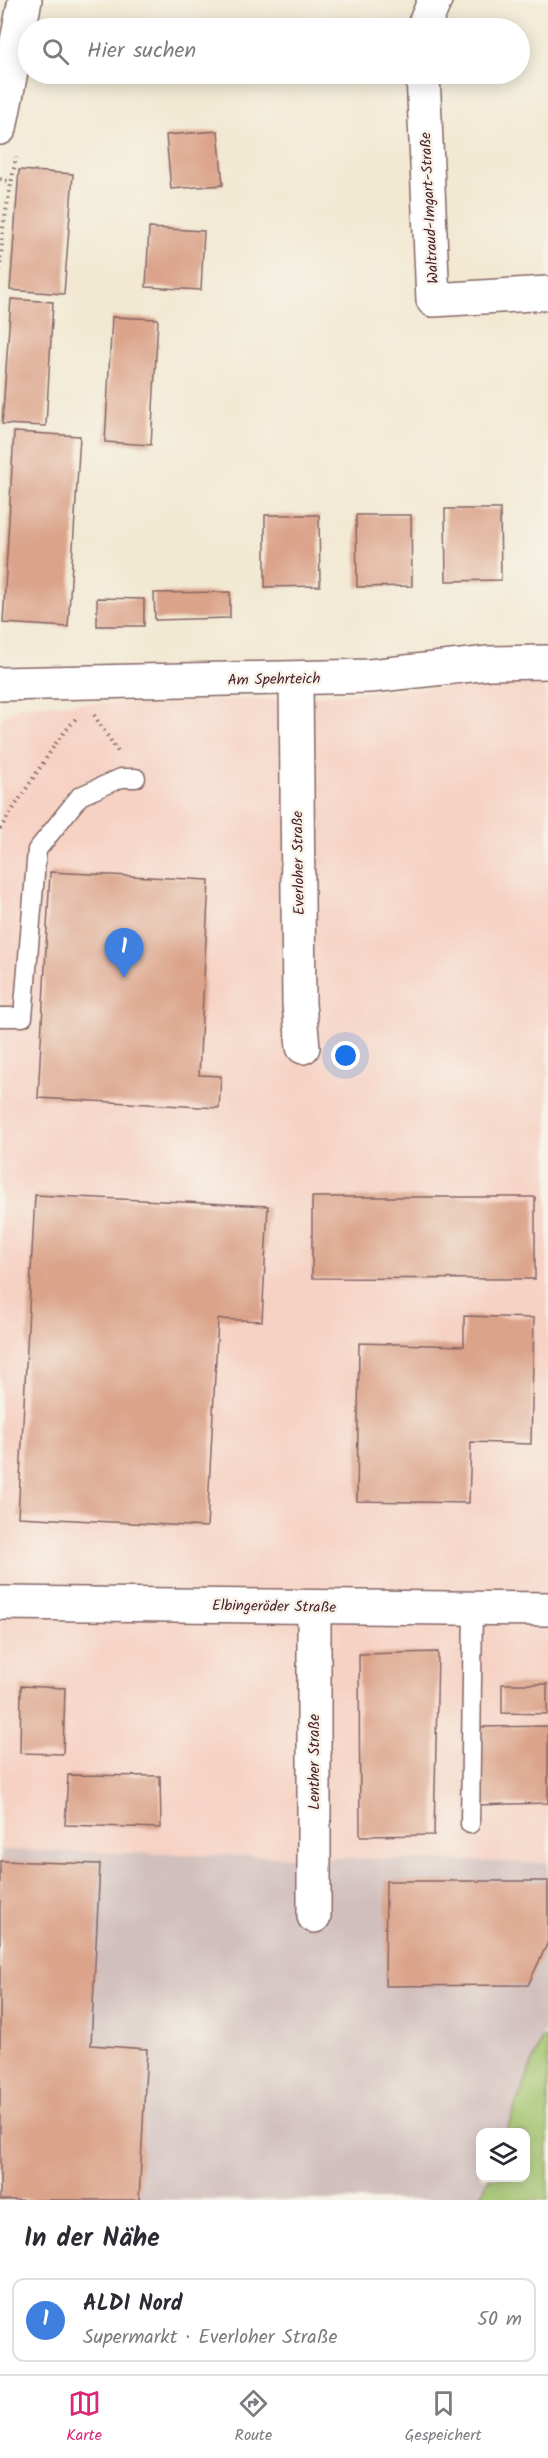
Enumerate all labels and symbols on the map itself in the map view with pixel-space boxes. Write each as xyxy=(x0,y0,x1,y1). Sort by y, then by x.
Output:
street label: Waltraud-Imgart-Straße xyxy=(414,131,446,284)
street label: Am Spehrteich xyxy=(227,667,321,693)
street label: Everloher Straße xyxy=(286,810,312,915)
pin: 1 xyxy=(104,928,144,978)
your location xyxy=(331,1041,360,1070)
street label: Elbingeröder Straße xyxy=(212,1594,336,1620)
street label: Lenther Straße xyxy=(303,1714,327,1810)

